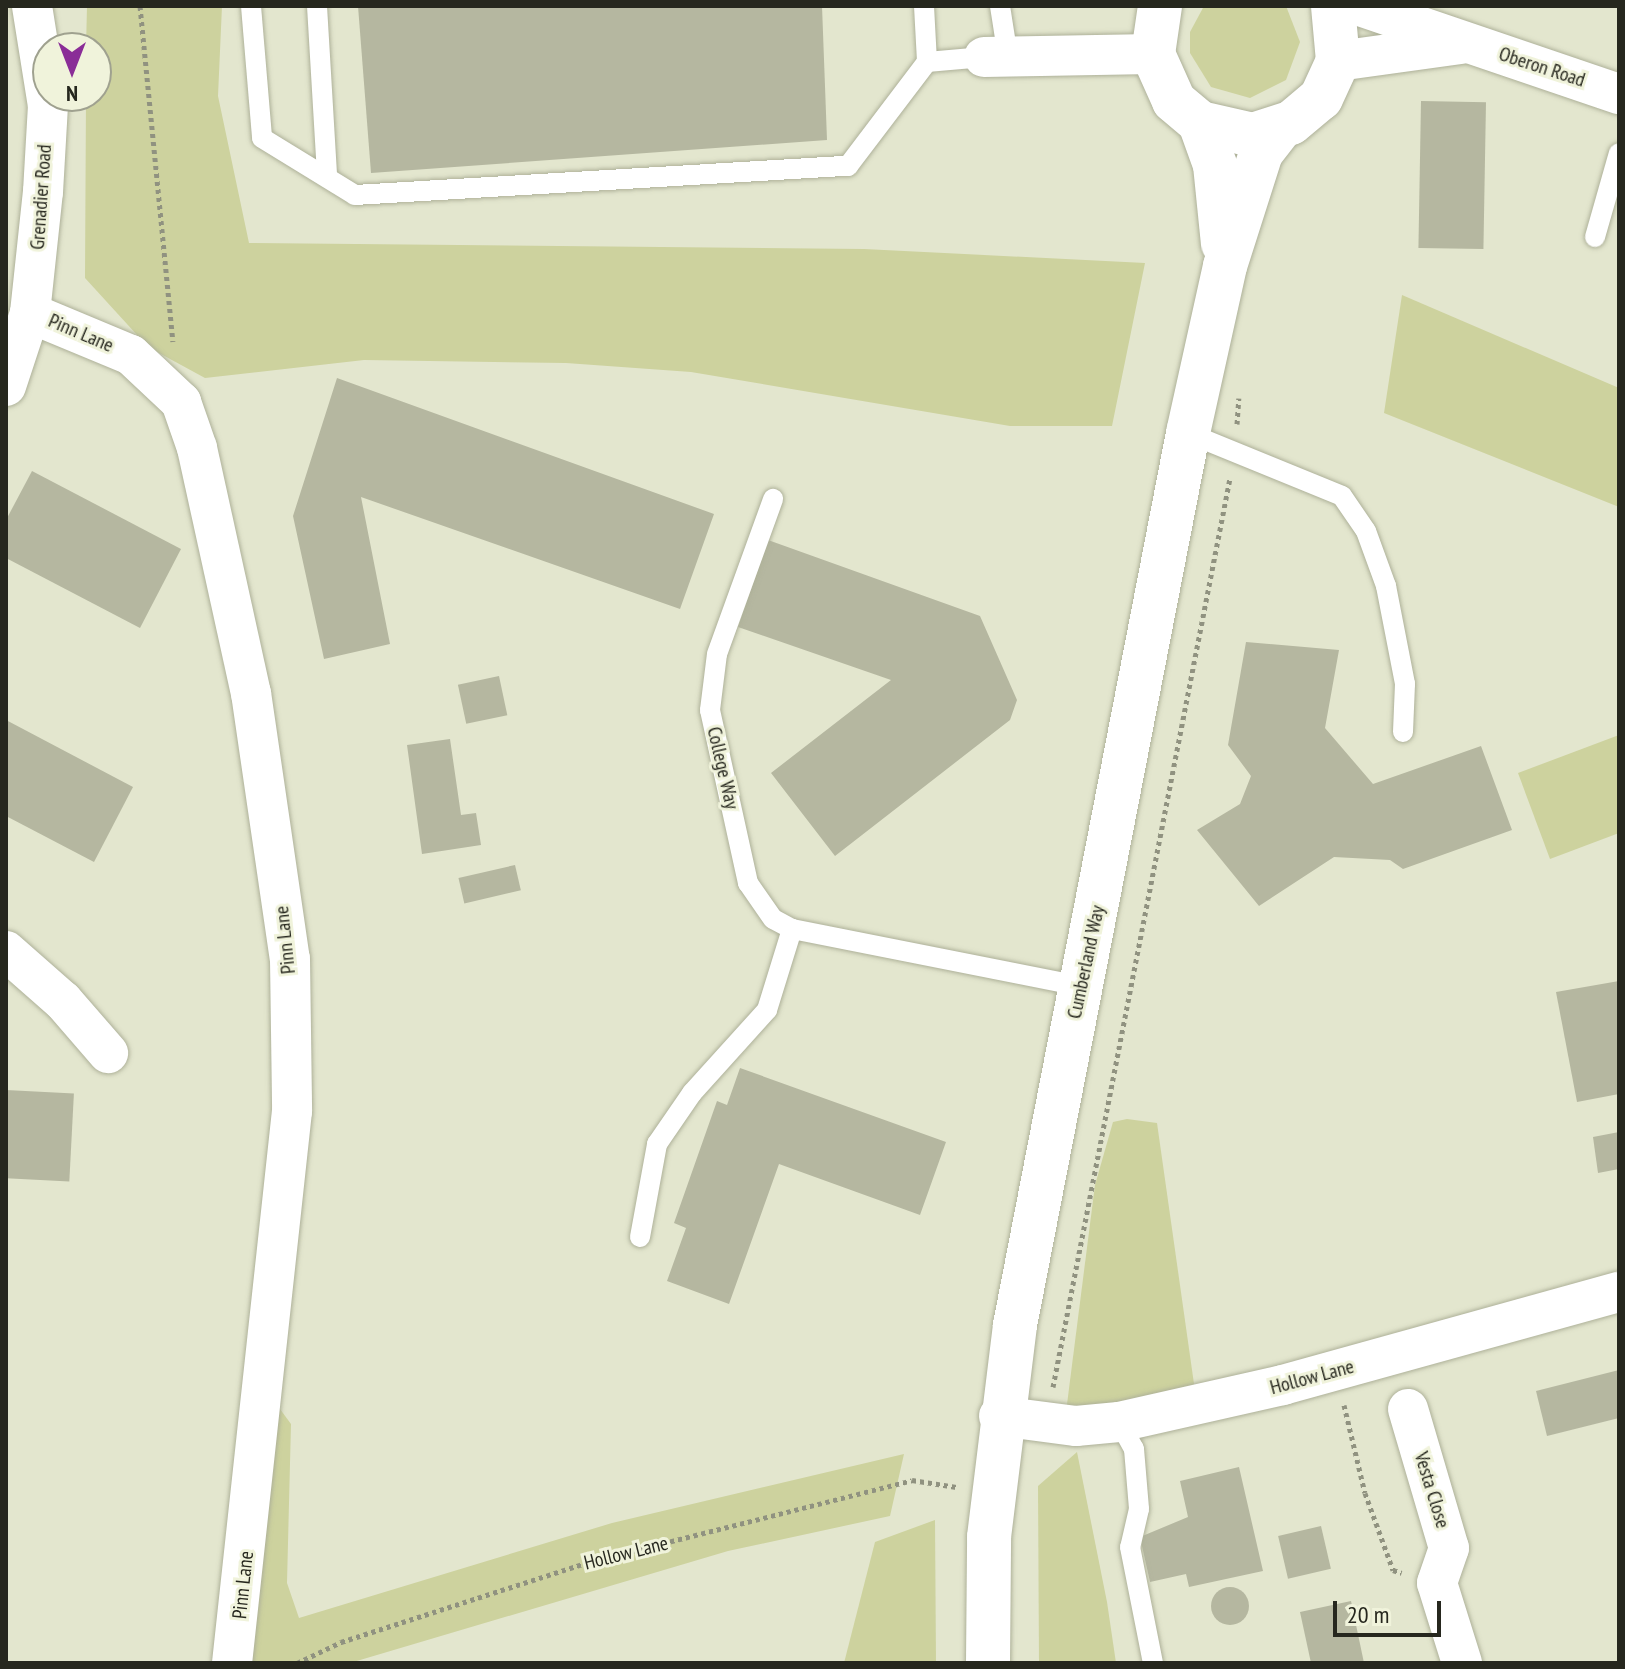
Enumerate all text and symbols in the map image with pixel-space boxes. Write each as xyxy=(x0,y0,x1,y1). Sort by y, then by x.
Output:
north arrow xyxy=(32,32,112,112)
street label: Oberon Road xyxy=(1496,42,1588,92)
text: N xyxy=(66,80,78,108)
street label: Grenadier Road xyxy=(25,144,57,250)
street label: Pinn Lane xyxy=(45,309,117,357)
street label: College Way xyxy=(702,724,744,812)
street label: Cumberland Way xyxy=(1062,903,1110,1021)
street label: Pinn Lane xyxy=(270,905,300,975)
street label: Hollow Lane xyxy=(1267,1354,1357,1400)
street label: Vesta Close xyxy=(1409,1449,1455,1531)
street label: Hollow Lane xyxy=(581,1531,671,1575)
street label: Pinn Lane xyxy=(228,1550,258,1620)
scale bar xyxy=(1337,1585,1445,1635)
text: 20 m xyxy=(1347,1599,1389,1630)

